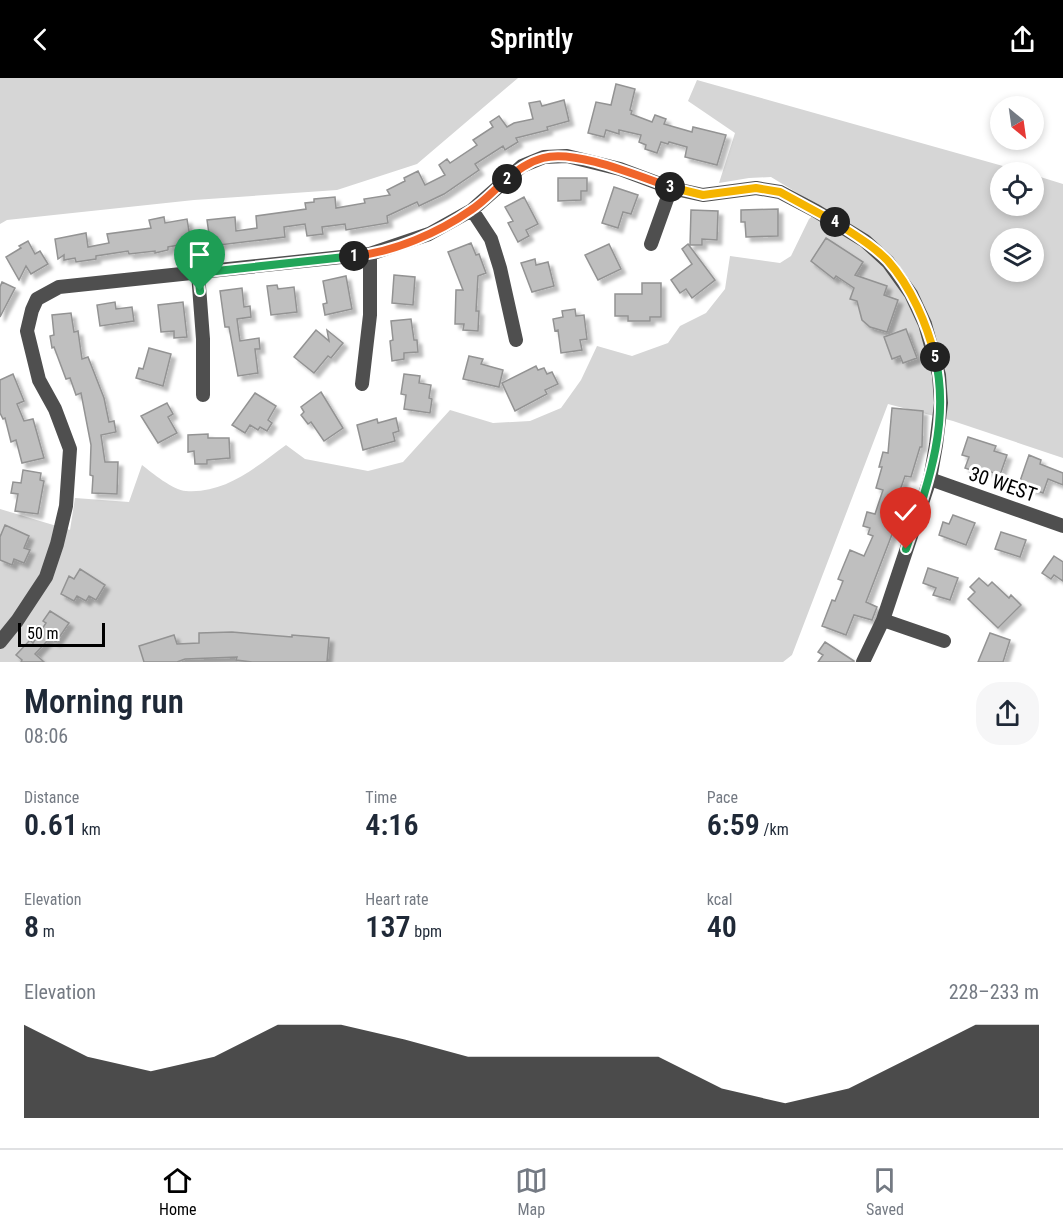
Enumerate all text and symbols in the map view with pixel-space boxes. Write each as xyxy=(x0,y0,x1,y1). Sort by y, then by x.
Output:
icon: back xyxy=(24,23,57,56)
text: Sprintly xyxy=(490,23,573,55)
icon: share xyxy=(1006,23,1039,56)
north arrow xyxy=(990,96,1044,150)
map controls xyxy=(990,96,1044,282)
button: locate xyxy=(990,162,1044,216)
pin: 2 xyxy=(492,164,522,194)
text: 2 xyxy=(503,169,511,188)
pin: 3 xyxy=(655,172,685,202)
text: 3 xyxy=(666,177,674,196)
pin: 4 xyxy=(820,207,850,237)
text: 4 xyxy=(831,212,839,231)
button: layers xyxy=(990,228,1044,282)
pin xyxy=(174,229,225,291)
icon: arrive xyxy=(183,238,216,271)
pin: 1 xyxy=(339,241,369,271)
text: 1 xyxy=(350,246,358,265)
pin: 5 xyxy=(920,342,950,372)
text: 5 xyxy=(931,347,939,366)
street label: 30 WEST xyxy=(966,461,1040,507)
pin xyxy=(880,487,931,549)
icon: check xyxy=(889,496,922,529)
scale bar xyxy=(18,620,105,648)
text: 50 m xyxy=(27,624,59,643)
text: Morning run xyxy=(24,682,184,721)
button: share xyxy=(976,682,1039,745)
text: 08:06 xyxy=(24,724,68,748)
text: Distance xyxy=(24,788,79,807)
text: Time xyxy=(365,788,397,807)
text: Pace xyxy=(707,788,738,807)
text: 0.61 xyxy=(24,807,78,842)
text: 4:16 xyxy=(365,807,419,842)
text: 6:59 xyxy=(707,807,760,842)
text: km xyxy=(78,820,101,839)
text: /km xyxy=(760,820,789,839)
text: Elevation xyxy=(24,890,82,909)
text: Heart rate xyxy=(365,890,429,909)
text: kcal xyxy=(707,890,732,909)
text: 8 xyxy=(24,909,39,944)
text: 137 xyxy=(365,909,411,944)
text: 40 xyxy=(707,909,737,944)
text: m xyxy=(39,922,55,941)
text: bpm xyxy=(411,922,442,941)
text: Elevation xyxy=(24,980,96,1004)
text: 228–233 m xyxy=(949,980,1039,1004)
tab: Home xyxy=(159,1164,197,1219)
tab: Map xyxy=(515,1164,548,1219)
tab: Saved xyxy=(866,1164,904,1219)

